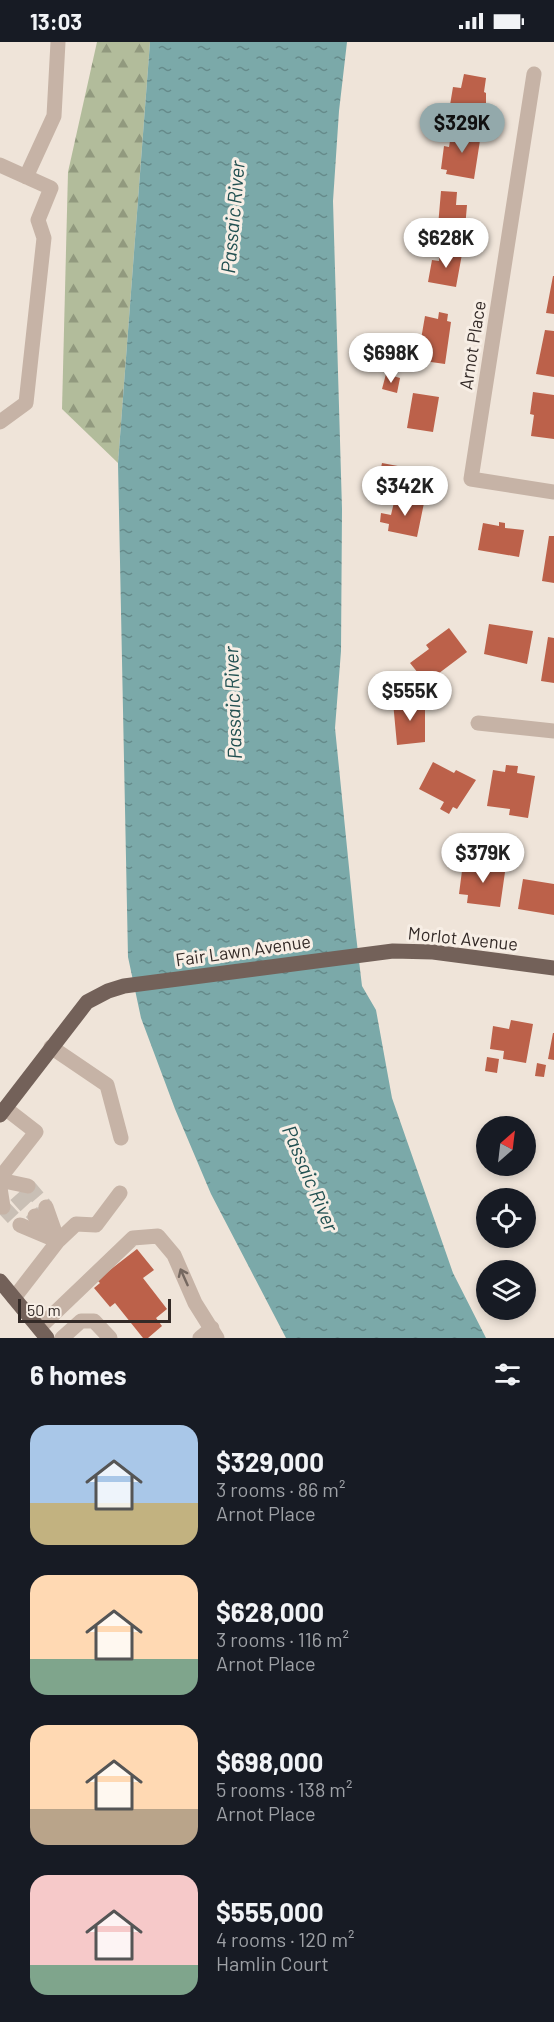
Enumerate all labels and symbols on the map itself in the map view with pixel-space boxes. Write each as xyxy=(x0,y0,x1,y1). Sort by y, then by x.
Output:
pin: $329K xyxy=(420,103,504,154)
water label: Passaic River xyxy=(215,159,249,274)
pin: $628K xyxy=(404,218,488,269)
street label: Arnot Place xyxy=(454,299,490,391)
pin: $698K xyxy=(349,333,433,384)
pin: $342K xyxy=(363,466,447,517)
water label: Passaic River xyxy=(218,645,246,760)
pin: $555K xyxy=(368,671,452,722)
pin: $379K xyxy=(441,833,525,884)
street label: Morlot Avenue xyxy=(407,921,519,955)
street label: Fair Lawn Avenue xyxy=(174,930,312,970)
north arrow xyxy=(476,1116,536,1176)
water label: Passaic River xyxy=(278,1121,344,1236)
one-way arrow xyxy=(177,1269,189,1287)
scale bar xyxy=(18,1296,171,1324)

